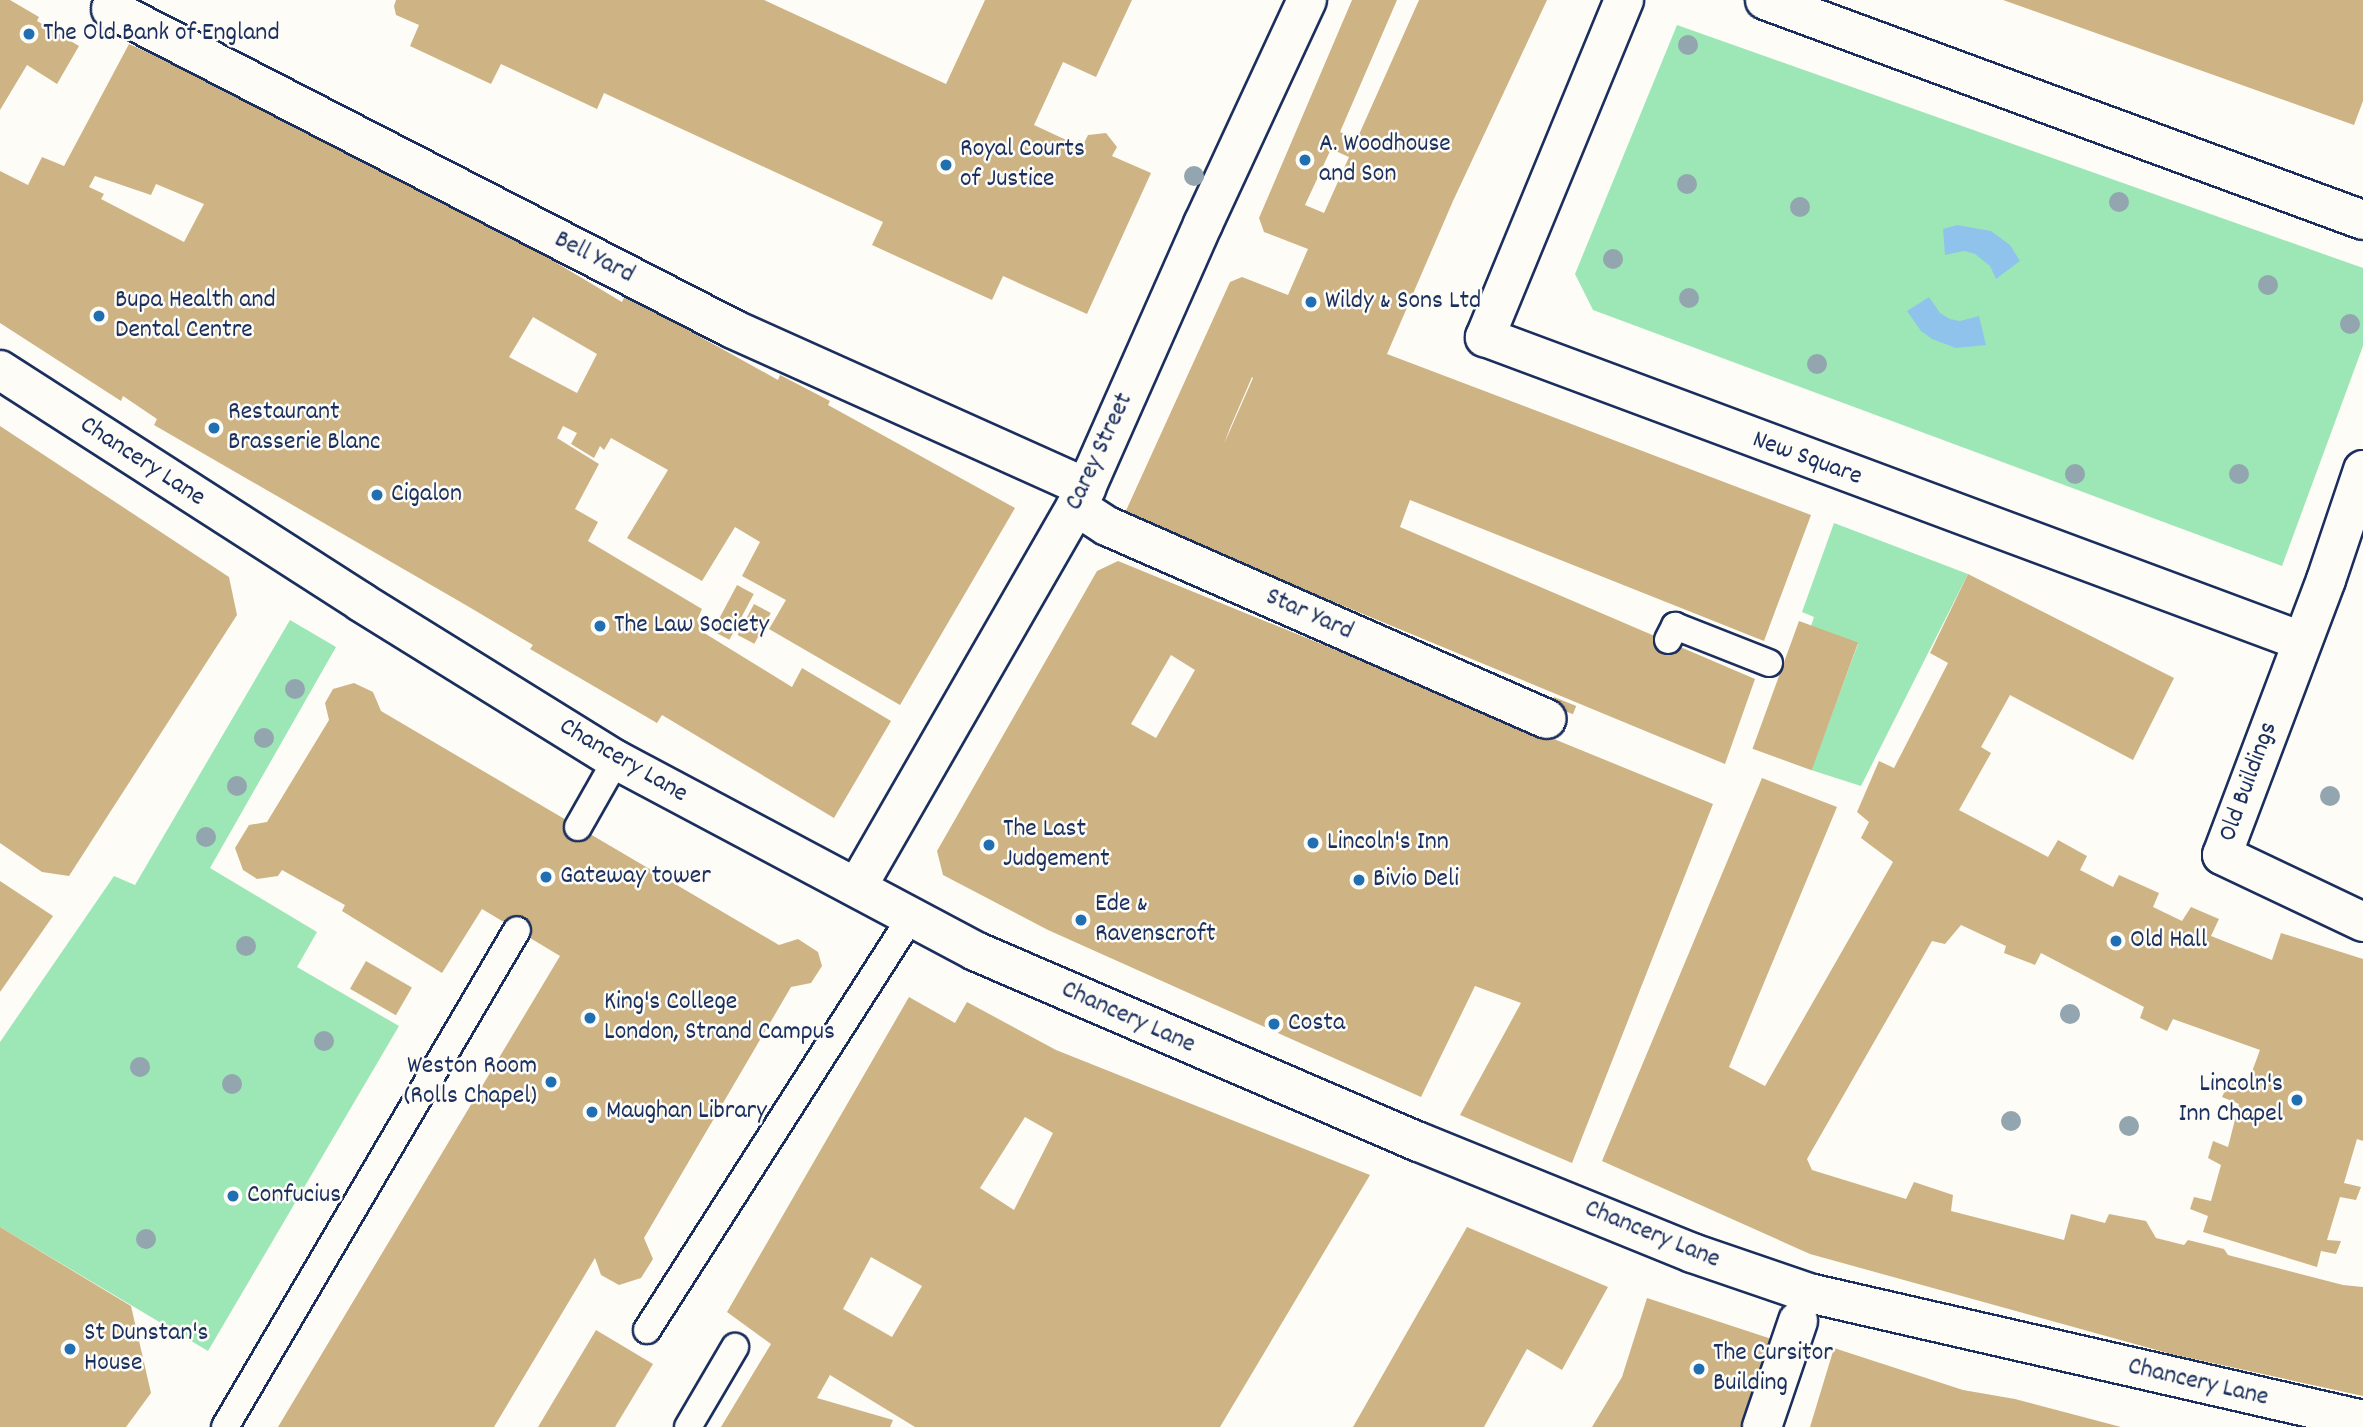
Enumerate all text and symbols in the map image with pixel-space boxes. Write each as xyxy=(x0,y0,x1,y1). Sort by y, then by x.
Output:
place label: The Old Bank of England xyxy=(43,18,280,50)
marker: The Old Bank of England xyxy=(21,26,37,42)
place label: A. Woodhouse and Son xyxy=(1319,129,1451,190)
place label: Royal Courts of Justice xyxy=(960,134,1085,196)
marker: A. Woodhouse and Son xyxy=(1297,152,1313,168)
marker: Royal Courts of Justice xyxy=(938,157,954,173)
street label: Bell Yard xyxy=(549,225,639,291)
place label: Bupa Health and Dental Centre xyxy=(115,285,276,346)
place label: Wildy & Sons Ltd xyxy=(1325,286,1481,318)
marker: Wildy & Sons Ltd xyxy=(1303,294,1319,310)
marker: Bupa Health and Dental Centre xyxy=(89,306,109,326)
street label: Carey Street xyxy=(1059,388,1141,516)
place label: Restaurant Brasserie Blanc xyxy=(228,397,380,458)
street label: Chancery Lane xyxy=(73,410,211,514)
marker: Restaurant Brasserie Blanc xyxy=(206,420,222,436)
street label: New Square xyxy=(1748,425,1866,493)
place label: Cigalon xyxy=(391,479,462,511)
marker: Cigalon xyxy=(369,487,385,503)
street label: Star Yard xyxy=(1260,582,1358,648)
place label: The Law Society xyxy=(614,610,769,642)
marker: The Law Society xyxy=(592,618,608,634)
street label: Chancery Lane xyxy=(553,712,693,810)
street label: Old Buildings xyxy=(2213,718,2285,846)
place label: The Last Judgement xyxy=(1003,814,1110,876)
place label: Lincoln's Inn xyxy=(1327,827,1449,859)
marker: Lincoln's Inn xyxy=(1305,835,1321,851)
marker: The Last Judgement xyxy=(981,837,997,853)
place label: Gateway tower xyxy=(560,861,711,893)
place label: Bivio Deli xyxy=(1373,864,1459,896)
marker: Gateway tower xyxy=(538,869,554,885)
marker: Bivio Deli xyxy=(1351,872,1367,888)
place label: Ede & Ravenscroft xyxy=(1095,889,1216,950)
marker: Ede & Ravenscroft xyxy=(1073,912,1089,928)
place label: Old Hall xyxy=(2130,925,2207,957)
marker: Old Hall xyxy=(2108,933,2124,949)
street label: Chancery Lane xyxy=(1056,975,1200,1061)
place label: King's College London, Strand Campus xyxy=(604,987,835,1048)
place label: Costa xyxy=(1288,1008,1345,1040)
marker: King's College London, Strand Campus xyxy=(582,1010,598,1026)
marker: Costa xyxy=(1266,1016,1282,1032)
place label: Weston Room (Rolls Chapel) xyxy=(404,1051,537,1112)
place label: Lincoln's Inn Chapel xyxy=(2178,1069,2283,1130)
marker: Weston Room (Rolls Chapel) xyxy=(543,1074,559,1090)
marker: Lincoln's Inn Chapel xyxy=(2289,1092,2305,1108)
place label: Maughan Library xyxy=(606,1096,767,1128)
marker: Maughan Library xyxy=(584,1104,600,1120)
place label: Confucius xyxy=(247,1180,341,1212)
marker: Confucius xyxy=(225,1188,241,1204)
street label: Chancery Lane xyxy=(1580,1194,1724,1276)
place label: St Dunstan's House xyxy=(84,1318,208,1380)
place label: The Cursitor Building xyxy=(1713,1338,1833,1400)
marker: St Dunstan's House xyxy=(62,1341,78,1357)
street label: Chancery Lane xyxy=(2125,1352,2271,1414)
marker: The Cursitor Building xyxy=(1691,1361,1707,1377)

